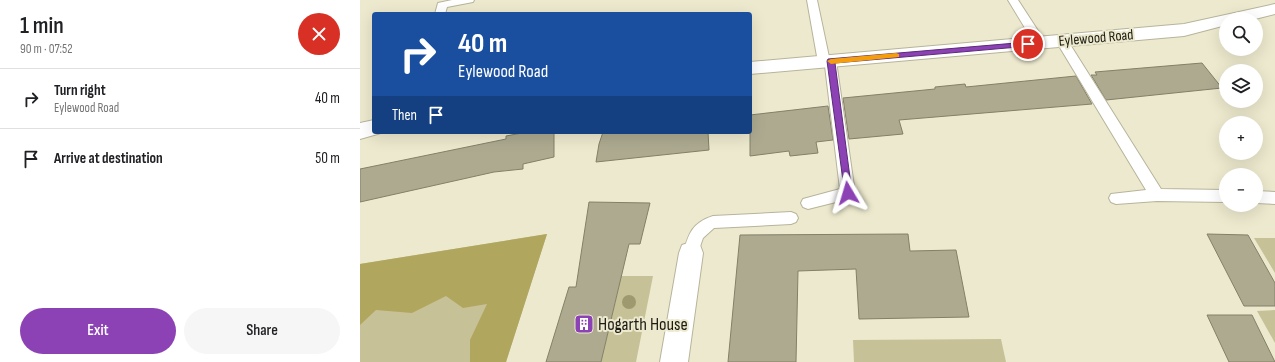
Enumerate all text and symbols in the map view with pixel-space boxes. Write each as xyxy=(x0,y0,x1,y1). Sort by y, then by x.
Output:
text: 1 min xyxy=(20,11,64,40)
map controls xyxy=(1219,12,1263,212)
button: search xyxy=(1219,12,1263,56)
button: close xyxy=(298,13,340,55)
street label: Eylewood Road xyxy=(1058,25,1134,51)
text: 40 m xyxy=(458,27,507,60)
pin xyxy=(1011,27,1045,61)
icon: right xyxy=(392,28,444,80)
icon: arrive xyxy=(1017,33,1039,55)
text: 90 m · 07:52 xyxy=(20,41,73,57)
text: Eylewood Road xyxy=(458,61,548,82)
button: layers xyxy=(1219,64,1263,108)
text: Turn right xyxy=(54,81,106,100)
icon: right xyxy=(20,88,42,110)
text: 40 m xyxy=(315,89,340,108)
text: Eylewood Road xyxy=(54,100,119,116)
icon: arrive xyxy=(425,104,447,126)
text: Then xyxy=(392,106,417,125)
button: + xyxy=(1219,116,1263,160)
icon: arrive xyxy=(20,148,42,170)
text: Arrive at destination xyxy=(54,149,163,168)
text: 50 m xyxy=(315,149,340,168)
button: − xyxy=(1219,168,1263,212)
position arrow xyxy=(827,172,869,214)
button: Exit xyxy=(20,308,176,354)
button: Share xyxy=(184,308,340,354)
building icon: Hogarth House xyxy=(573,313,595,335)
place label: Hogarth House xyxy=(598,314,688,335)

